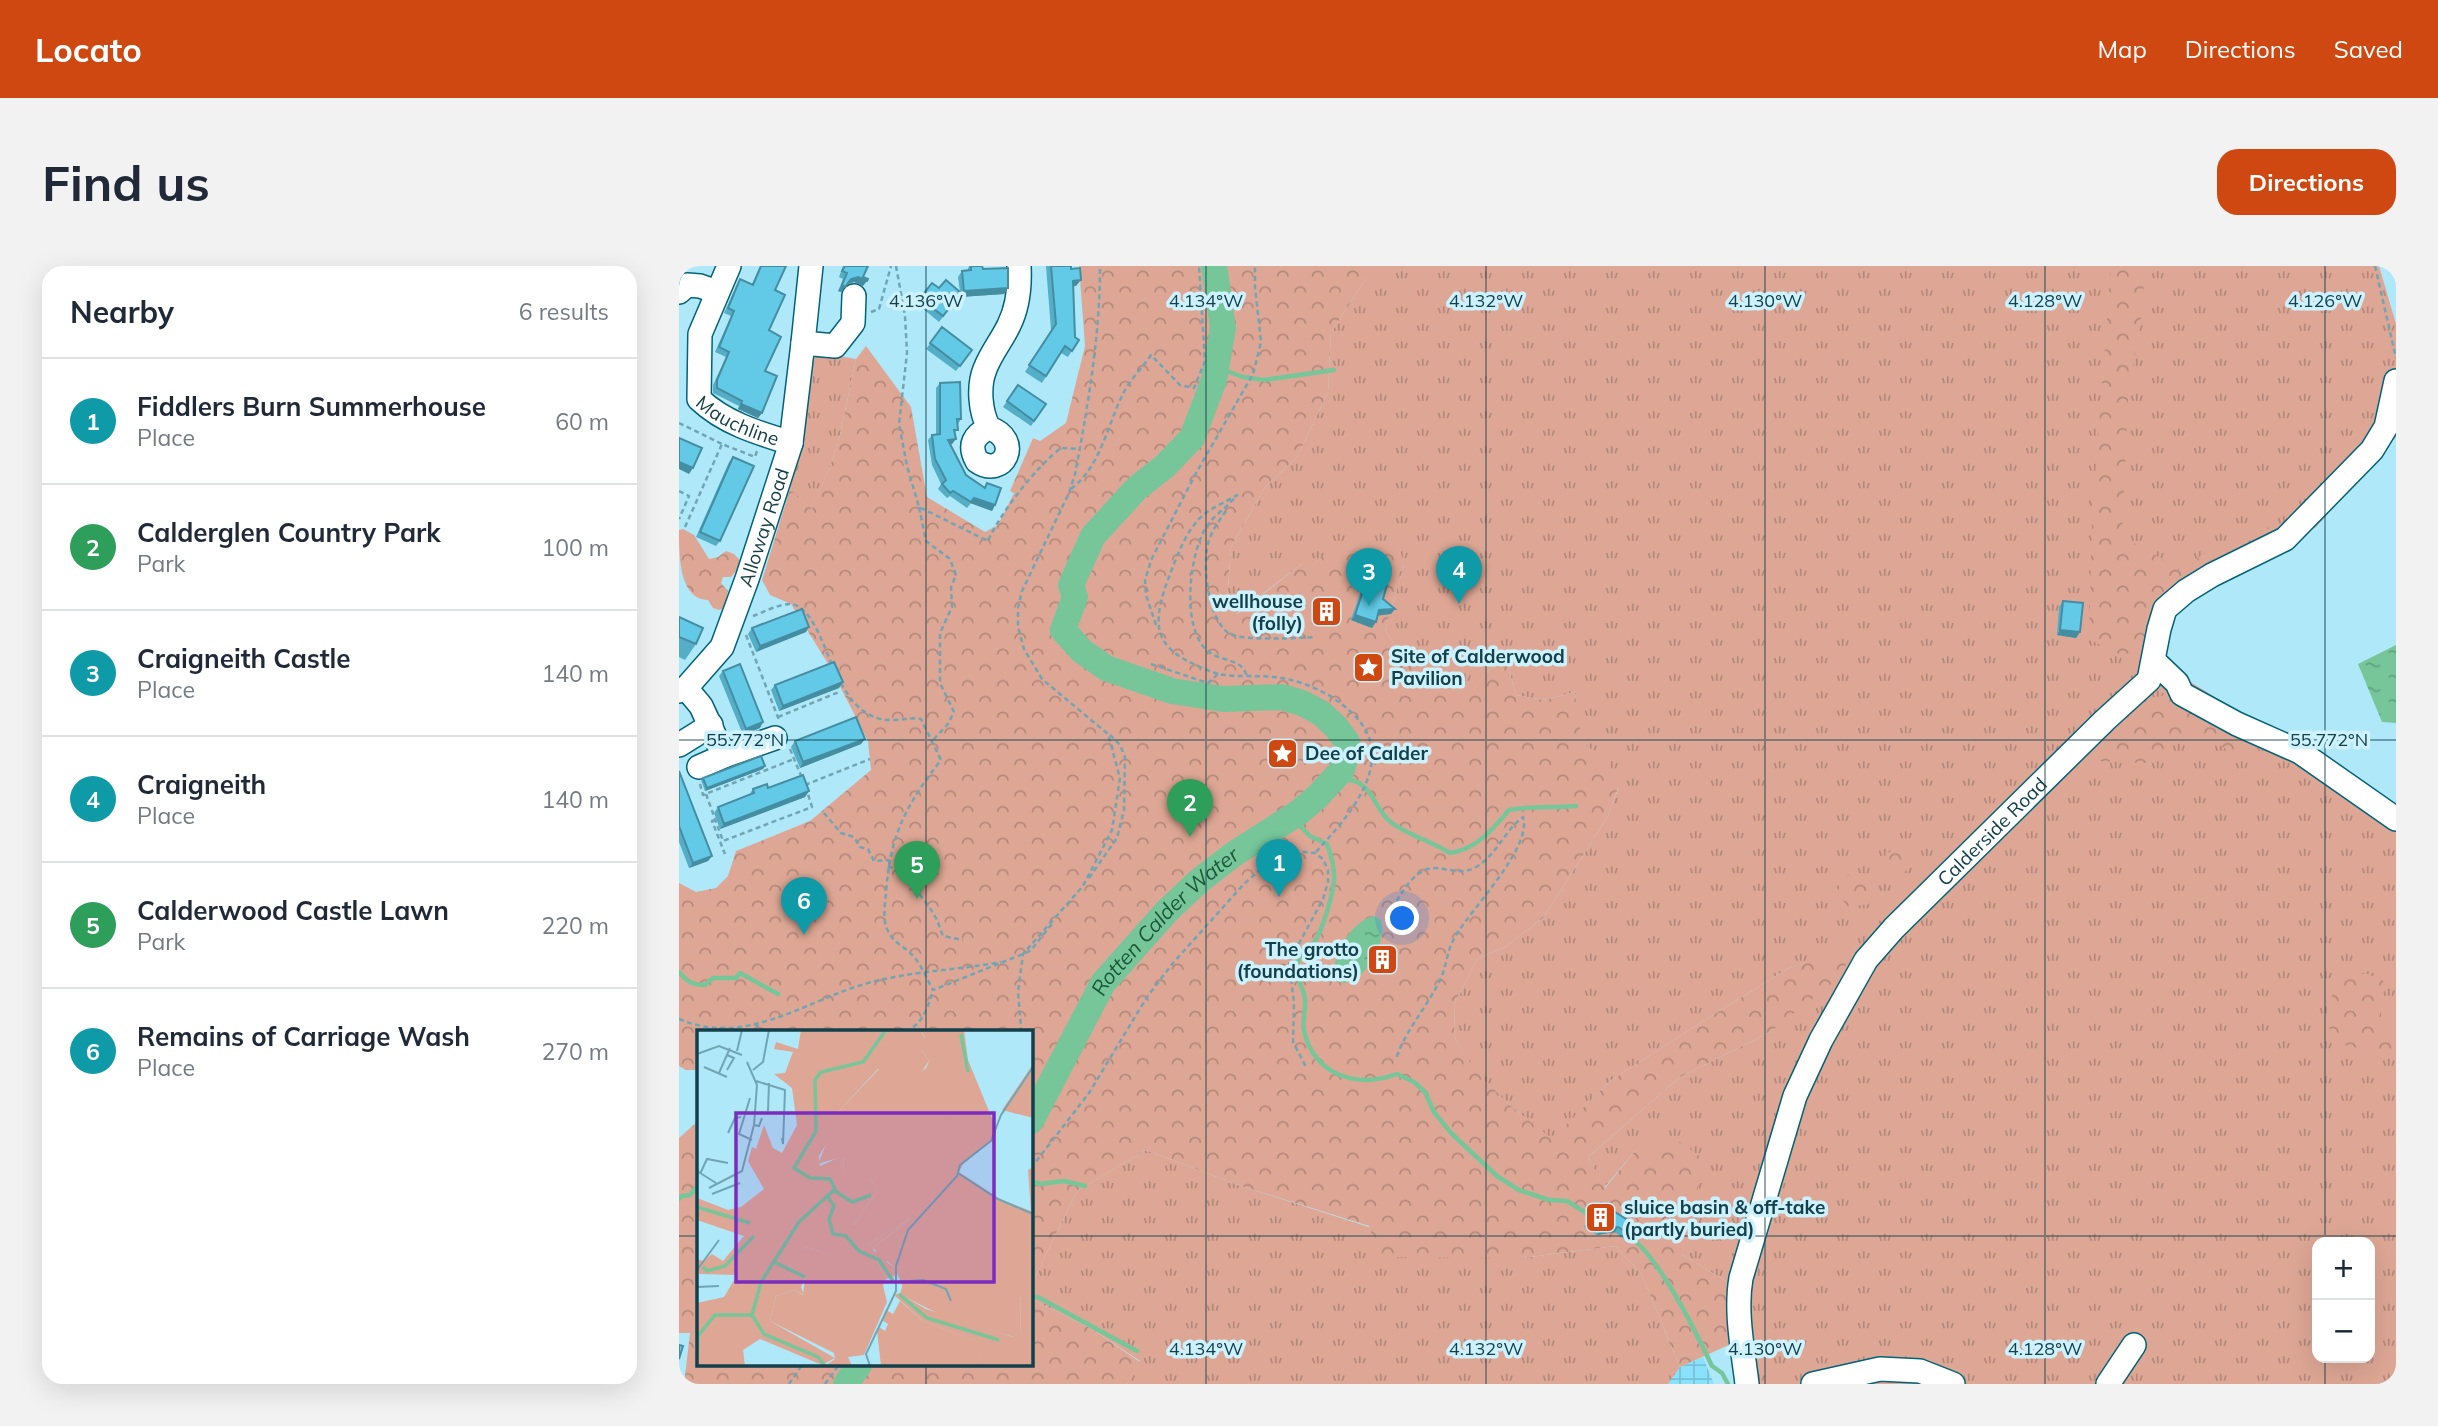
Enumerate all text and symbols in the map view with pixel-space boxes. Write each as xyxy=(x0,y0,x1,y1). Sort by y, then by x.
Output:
text: Locato xyxy=(35,29,142,70)
text: Map xyxy=(2097,34,2147,64)
text: Directions xyxy=(2185,34,2296,64)
text: Saved xyxy=(2334,34,2403,64)
button: Directions xyxy=(2217,149,2396,215)
text: Find us xyxy=(42,152,210,213)
text: 4.136°W xyxy=(889,289,963,312)
text: 4.134°W xyxy=(1169,289,1243,312)
text: 4.132°W xyxy=(1449,289,1523,312)
text: 4.130°W xyxy=(1728,289,1802,312)
text: 4.128°W xyxy=(2008,289,2082,312)
text: 4.126°W xyxy=(2288,289,2362,312)
text: Nearby xyxy=(70,293,174,331)
text: 6 results xyxy=(519,297,609,326)
text: Fiddlers Burn Summerhouse xyxy=(137,390,486,423)
street label: Mauchline xyxy=(691,390,782,451)
text: 1 xyxy=(86,407,100,436)
text: 60 m xyxy=(555,407,609,436)
text: Place xyxy=(137,423,195,452)
street label: Alloway Road xyxy=(733,465,794,590)
text: Calderglen Country Park xyxy=(137,516,441,549)
text: 2 xyxy=(86,533,100,562)
text: 100 m xyxy=(541,533,609,562)
pin: 4 xyxy=(1436,546,1482,604)
pin: 3 xyxy=(1346,548,1392,606)
text: Park xyxy=(137,549,185,578)
place label: wellhouse (folly) xyxy=(1212,589,1303,635)
building icon: wellhouse (folly) xyxy=(1309,595,1343,629)
text: Craigneith Castle xyxy=(137,642,351,675)
place label: Site of Calderwood Pavilion xyxy=(1391,644,1565,690)
place icon: Site of Calderwood Pavilion xyxy=(1351,650,1385,684)
text: 3 xyxy=(86,659,100,688)
text: 140 m xyxy=(541,659,609,688)
text: Place xyxy=(137,675,195,704)
text: 55.772°N xyxy=(706,728,784,751)
text: 55.772°N xyxy=(2290,728,2368,751)
place icon: Dee of Calder xyxy=(1265,736,1299,770)
place label: Dee of Calder xyxy=(1305,741,1428,765)
text: Craigneith xyxy=(137,768,266,801)
street label: Calderside Road xyxy=(1932,772,2052,891)
pin: 2 xyxy=(1167,779,1213,837)
text: 4 xyxy=(86,785,100,814)
text: 140 m xyxy=(541,785,609,814)
text: Place xyxy=(137,801,195,830)
pin: 1 xyxy=(1256,839,1302,897)
water label: Rotten Calder Water xyxy=(1085,840,1245,1000)
pin: 5 xyxy=(894,841,940,899)
pin: 6 xyxy=(781,877,827,935)
text: Calderwood Castle Lawn xyxy=(137,894,449,927)
your location xyxy=(1385,901,1419,935)
text: 5 xyxy=(86,911,100,940)
text: 220 m xyxy=(541,911,609,940)
text: Park xyxy=(137,927,185,956)
place label: The grotto (foundations) xyxy=(1237,937,1359,983)
building icon: The grotto (foundations) xyxy=(1365,943,1399,977)
text: Remains of Carriage Wash xyxy=(137,1020,470,1053)
inset map xyxy=(697,1030,1033,1366)
text: 6 xyxy=(86,1037,100,1066)
text: 270 m xyxy=(541,1037,609,1066)
text: Place xyxy=(137,1053,195,1082)
place label: sluice basin & off-take (partly buried) xyxy=(1624,1195,1825,1241)
building icon: sluice basin & off-take (partly buried) xyxy=(1584,1201,1618,1235)
map controls xyxy=(2312,1237,2375,1363)
button: + xyxy=(2312,1237,2375,1300)
button: − xyxy=(2312,1300,2375,1363)
text: 4.134°W xyxy=(1169,1337,1243,1360)
text: 4.132°W xyxy=(1449,1337,1523,1360)
text: 4.130°W xyxy=(1728,1337,1802,1360)
text: 4.128°W xyxy=(2008,1337,2082,1360)

